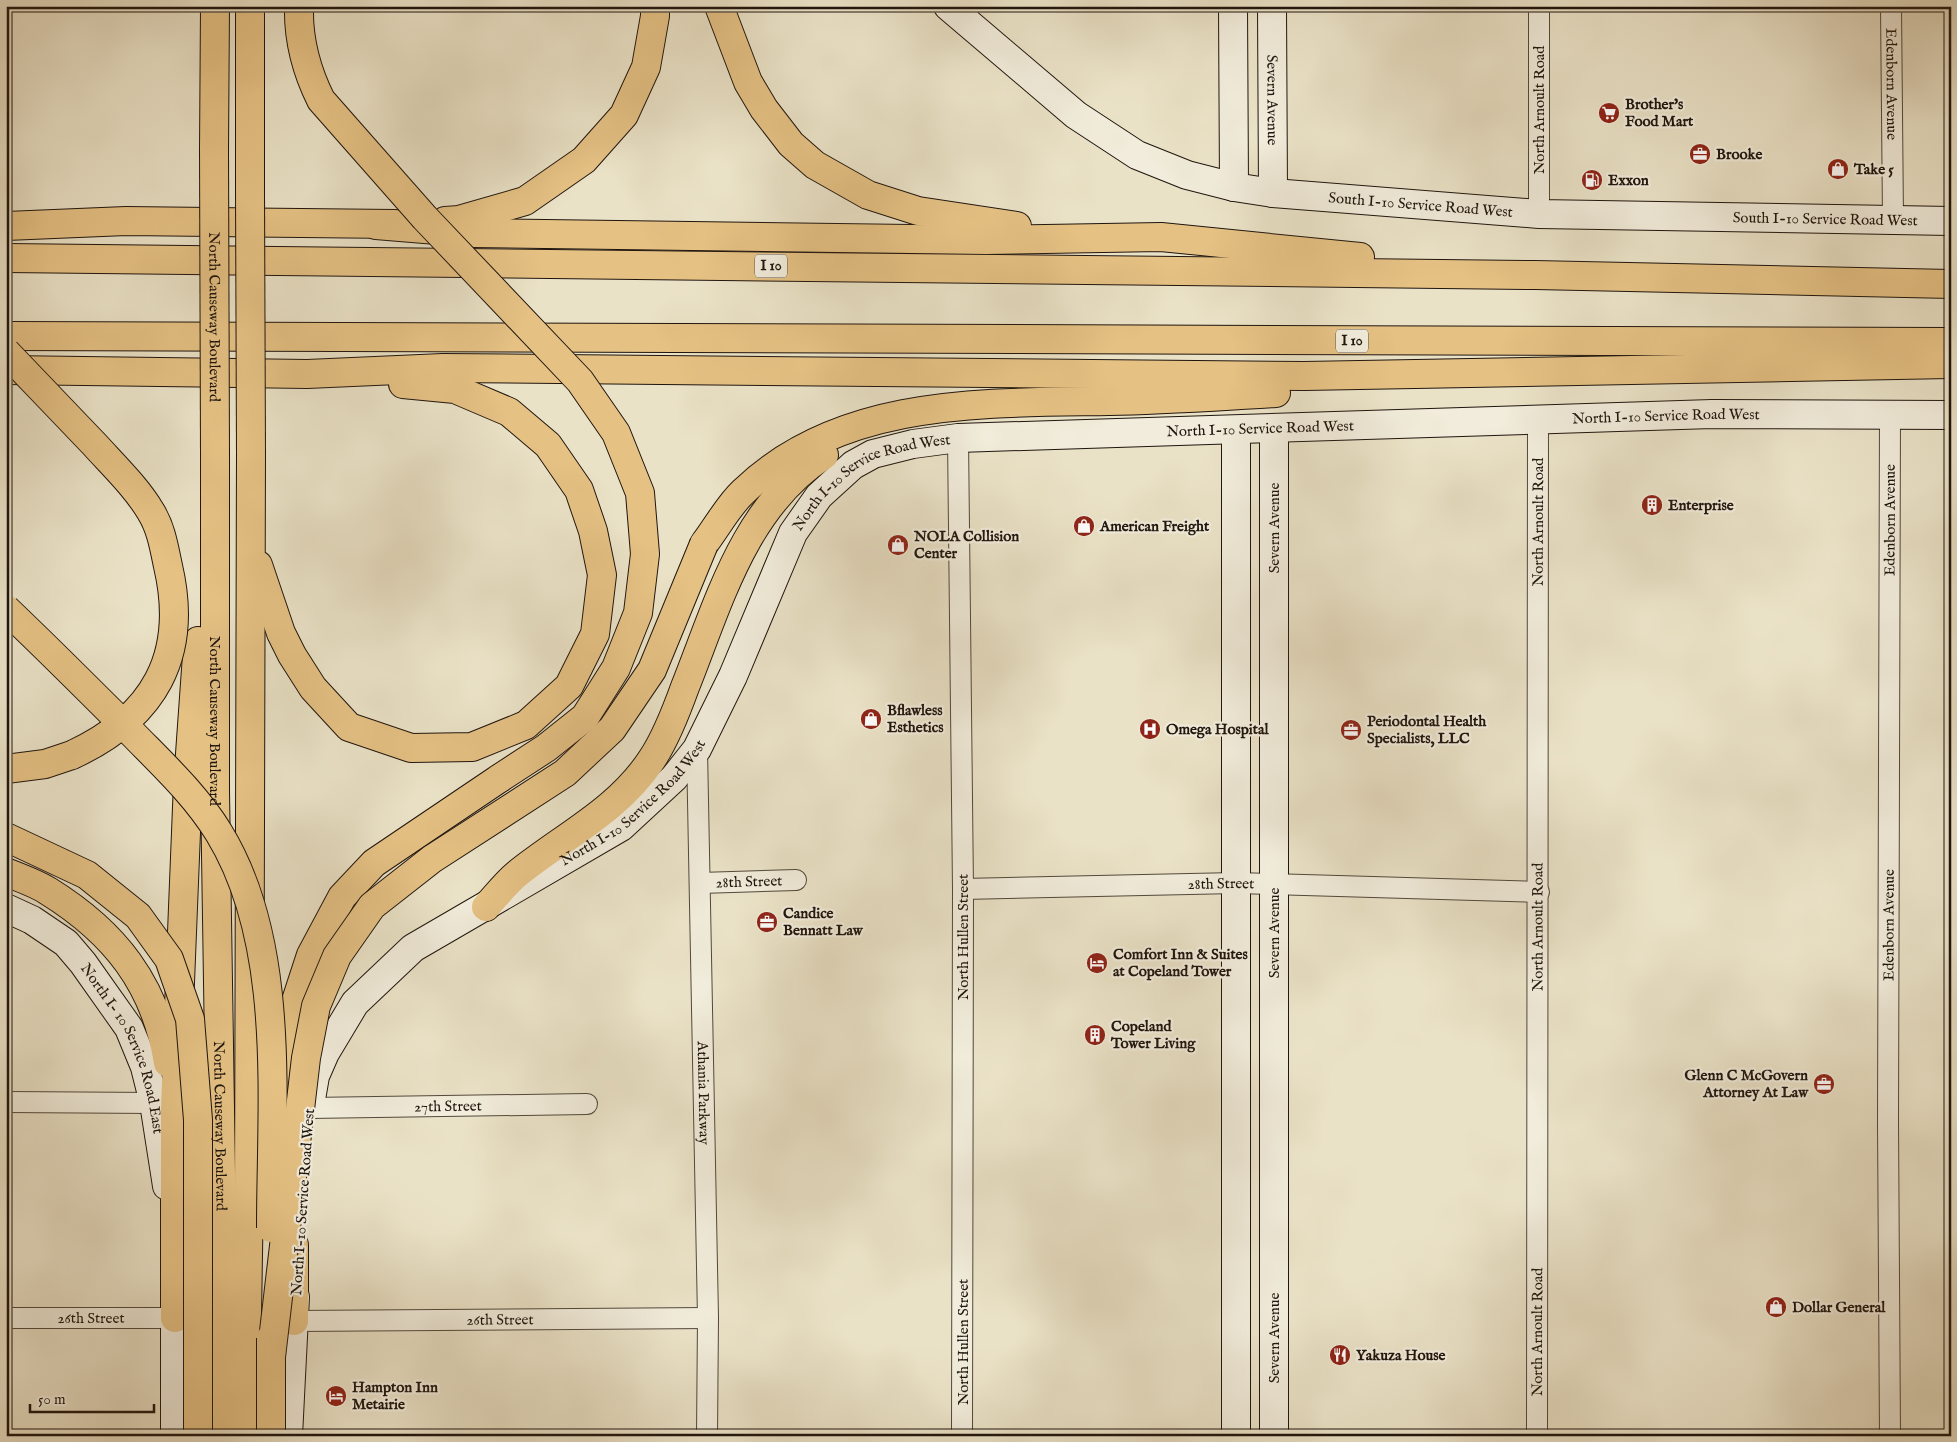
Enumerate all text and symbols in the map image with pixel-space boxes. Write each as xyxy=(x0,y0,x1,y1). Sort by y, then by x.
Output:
street label: Edenborn Avenue xyxy=(1882,28,1902,140)
street label: North Arnoult Road xyxy=(1530,45,1549,174)
street label: Severn Avenue xyxy=(1263,55,1282,146)
place label: Brother's Food Mart xyxy=(1625,95,1694,131)
supermarket icon: Brother's Food Mart xyxy=(1597,101,1621,125)
office icon: Brooke xyxy=(1688,142,1712,166)
place label: Brooke xyxy=(1716,145,1762,164)
shop icon: Take 5 xyxy=(1826,157,1850,181)
place label: Take 5 xyxy=(1853,160,1894,179)
fuel station icon: Exxon xyxy=(1580,168,1604,192)
place label: Exxon xyxy=(1608,171,1649,190)
street label: South I-10 Service Road West xyxy=(1328,188,1514,221)
street label: South I-10 Service Road West xyxy=(1733,208,1918,230)
street label: North Causeway Boulevard xyxy=(205,232,224,403)
road number: I 10 xyxy=(755,255,787,278)
road number: I 10 xyxy=(1336,330,1368,352)
street label: North I-10 Service Road West xyxy=(1572,404,1760,428)
street label: North I-10 Service Road West xyxy=(1166,416,1354,441)
street label: North I-10 Service Road West xyxy=(788,430,951,534)
street label: North Arnoult Road xyxy=(1528,457,1547,586)
street label: Edenborn Avenue xyxy=(1880,464,1899,576)
street label: Severn Avenue xyxy=(1265,483,1284,573)
building icon: Enterprise xyxy=(1640,493,1664,517)
place label: Enterprise xyxy=(1668,496,1734,515)
shop icon: American Freight xyxy=(1072,514,1096,538)
place label: American Freight xyxy=(1099,517,1210,536)
place label: NOLA Collision Center xyxy=(913,527,1019,563)
shop icon: NOLA Collision Center xyxy=(886,533,910,557)
street label: North Causeway Boulevard xyxy=(206,636,225,807)
place label: Bflawless Esthetics xyxy=(887,701,944,737)
shop icon: Bflawless Esthetics xyxy=(859,707,883,731)
place label: Periodontal Health Specialists, LLC xyxy=(1367,712,1487,748)
hospital icon: Omega Hospital xyxy=(1138,717,1162,741)
office icon: Periodontal Health Specialists, LLC xyxy=(1339,718,1363,742)
place label: Omega Hospital xyxy=(1166,720,1269,739)
street label: North I-10 Service Road West xyxy=(556,737,710,870)
street label: North Arnoult Road xyxy=(1528,862,1547,991)
street label: Edenborn Avenue xyxy=(1879,869,1898,981)
street label: 28th Street xyxy=(715,871,783,892)
street label: 28th Street xyxy=(1187,873,1255,894)
street label: North Hullen Street xyxy=(954,874,973,1000)
street label: Severn Avenue xyxy=(1265,888,1284,978)
place label: Candice Bennatt Law xyxy=(783,904,864,940)
office icon: Candice Bennatt Law xyxy=(755,910,779,934)
place label: Comfort Inn & Suites at Copeland Tower xyxy=(1113,945,1248,981)
hotel icon: Comfort Inn & Suites at Copeland Tower xyxy=(1085,951,1109,975)
street label: North I- 10 Service Road East xyxy=(77,959,168,1135)
place label: Copeland Tower Living xyxy=(1110,1017,1196,1053)
building icon: Copeland Tower Living xyxy=(1083,1023,1107,1047)
street label: Athania Parkway xyxy=(693,1040,714,1146)
street label: North Causeway Boulevard xyxy=(209,1041,231,1212)
place label: Glenn C McGovern Attorney At Law xyxy=(1685,1066,1809,1102)
office icon: Glenn C McGovern Attorney At Law xyxy=(1812,1072,1836,1096)
street label: 27th Street xyxy=(414,1096,482,1116)
street label: North I-10 Service Road West xyxy=(287,1108,319,1296)
street label: North Arnoult Road xyxy=(1528,1267,1547,1396)
street label: North Hullen Street xyxy=(954,1279,973,1405)
street label: Severn Avenue xyxy=(1265,1293,1284,1383)
shop icon: Dollar General xyxy=(1764,1295,1788,1319)
place label: Dollar General xyxy=(1792,1298,1886,1317)
street label: 26th Street xyxy=(57,1309,125,1328)
street label: 26th Street xyxy=(466,1310,534,1329)
restaurant icon: Yakuza House xyxy=(1328,1343,1352,1367)
place label: Yakuza House xyxy=(1356,1346,1445,1365)
place label: Hampton Inn Metairie xyxy=(352,1378,438,1414)
scale bar xyxy=(30,1382,154,1414)
hotel icon: Hampton Inn Metairie xyxy=(324,1384,348,1408)
text: 50 m xyxy=(38,1390,66,1409)

